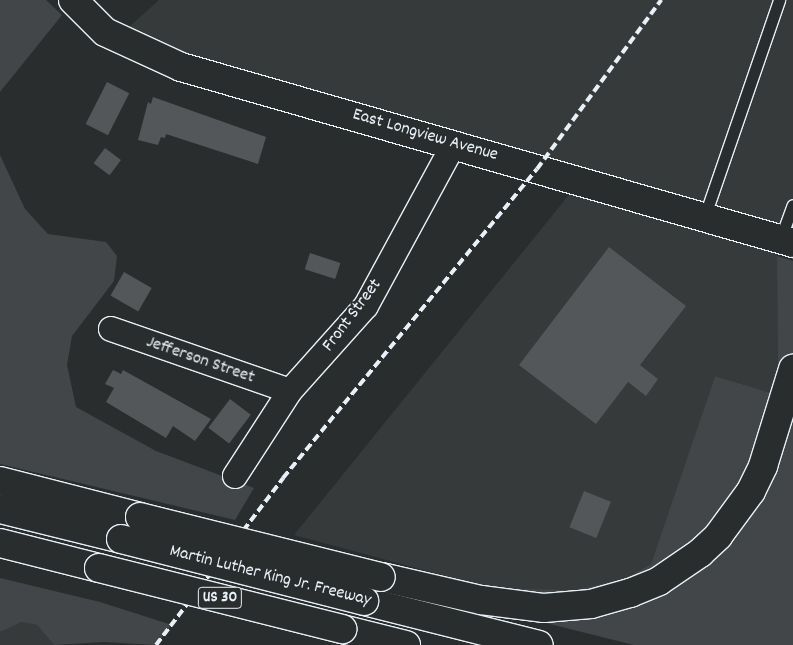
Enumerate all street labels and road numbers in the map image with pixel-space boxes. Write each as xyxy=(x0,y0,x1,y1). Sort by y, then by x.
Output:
street label: East Longview Avenue xyxy=(350,105,500,167)
street label: Front Street xyxy=(319,275,387,357)
street label: Jefferson Street xyxy=(143,332,257,390)
street label: Martin Luther King Jr. Freeway xyxy=(167,541,373,613)
road number: US 30 xyxy=(198,584,242,612)

